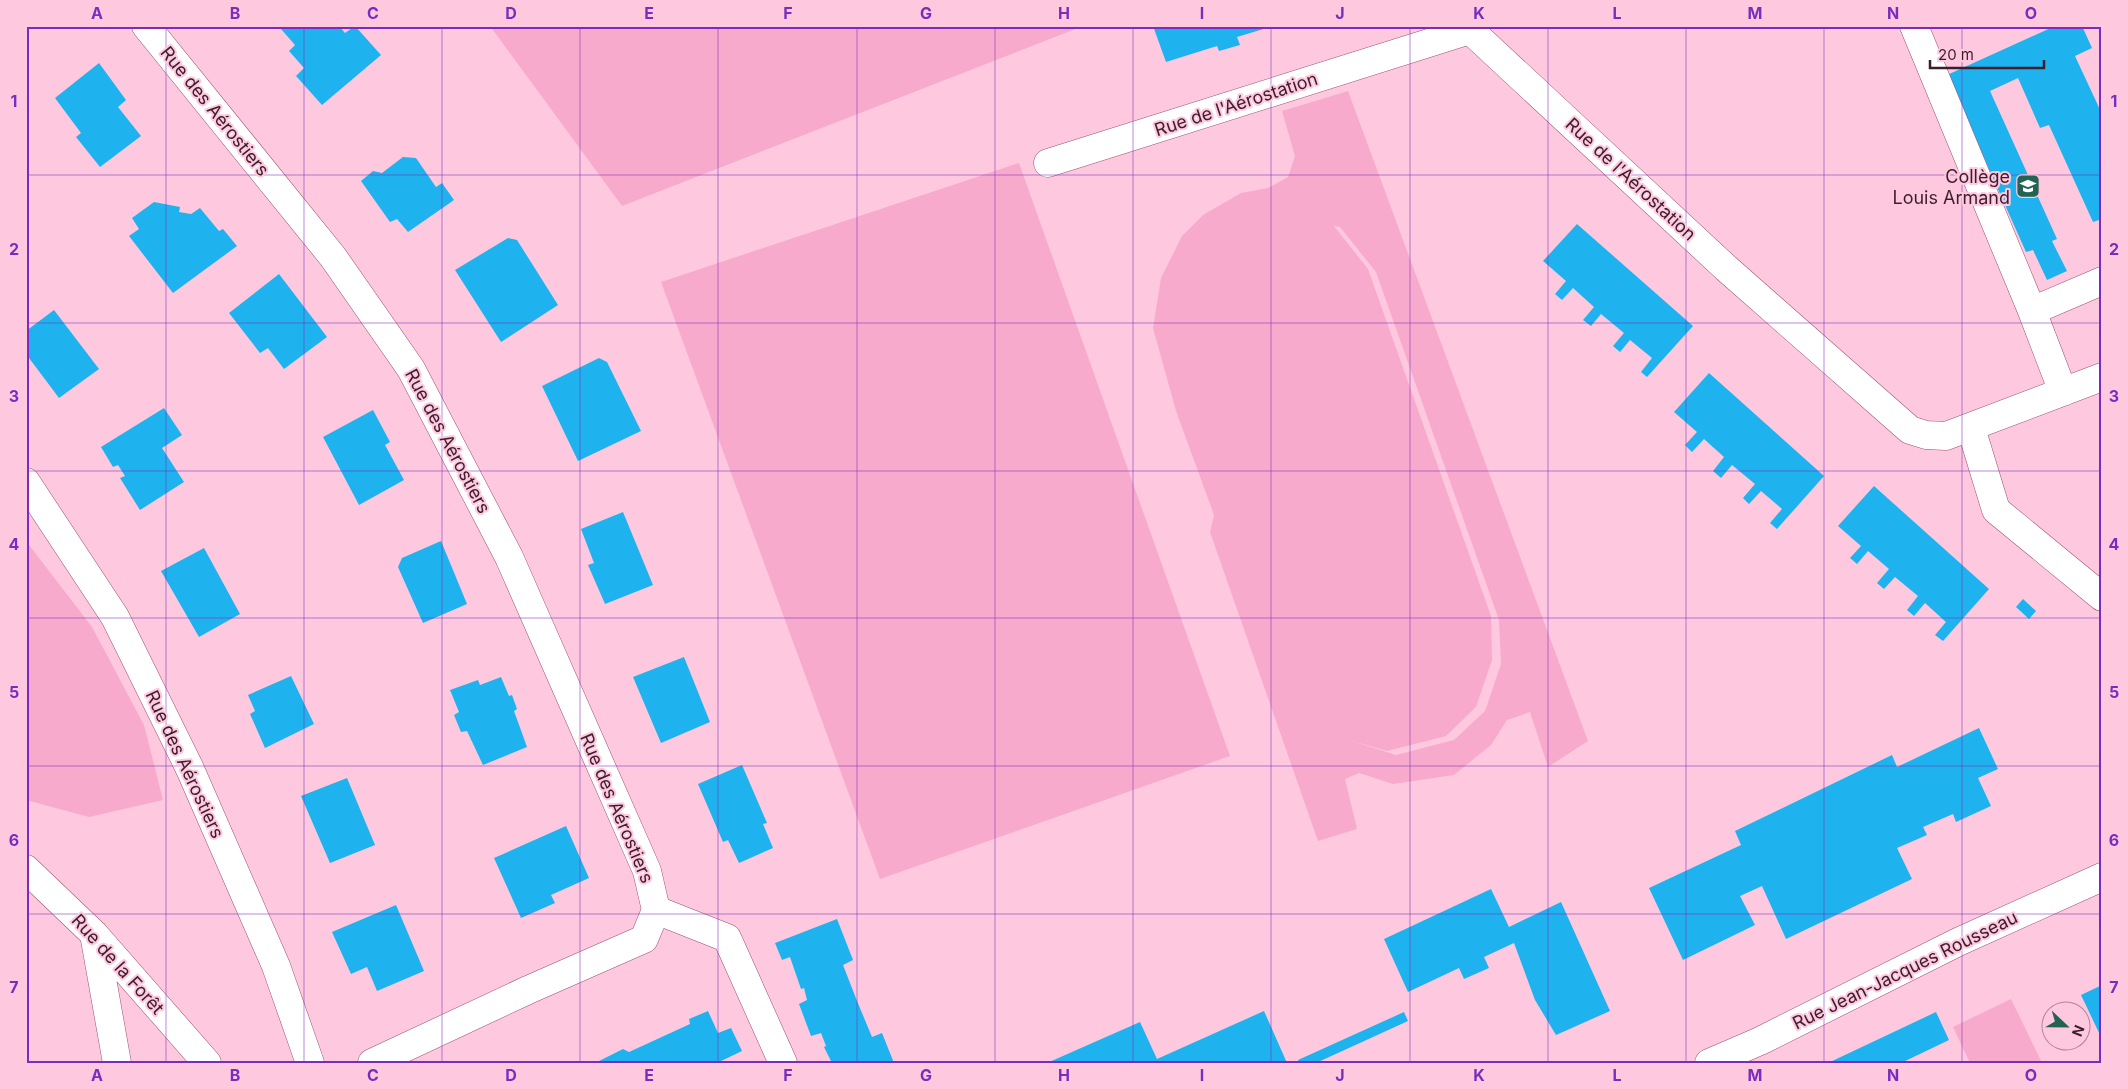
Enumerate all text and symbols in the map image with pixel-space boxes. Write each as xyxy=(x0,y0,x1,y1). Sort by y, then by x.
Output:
text: A xyxy=(91,3,103,23)
text: B xyxy=(230,3,240,23)
text: C xyxy=(367,3,379,23)
text: D xyxy=(505,3,517,23)
text: E xyxy=(644,3,654,23)
text: F xyxy=(783,3,793,23)
text: G xyxy=(920,3,932,23)
text: H xyxy=(1058,3,1070,23)
text: I xyxy=(1200,3,1204,23)
text: J xyxy=(1335,3,1345,23)
text: K xyxy=(1473,3,1485,23)
text: L xyxy=(1612,3,1622,23)
text: M xyxy=(1748,3,1762,23)
text: N xyxy=(1887,3,1899,23)
text: O xyxy=(2025,3,2037,23)
scale bar xyxy=(1930,38,2044,70)
street label: Rue des Aérostiers xyxy=(156,42,274,180)
text: 20 m xyxy=(1938,45,1974,64)
street label: Rue de l'Aérostation xyxy=(1152,68,1320,140)
text: 1 xyxy=(11,91,17,111)
text: 1 xyxy=(2111,91,2117,111)
street label: Rue de l'Aérostation xyxy=(1562,113,1700,245)
place label: Collège Louis Armand xyxy=(1892,166,2010,208)
school or university icon: Collège Louis Armand xyxy=(2015,173,2041,199)
text: 2 xyxy=(9,239,19,259)
text: 2 xyxy=(2109,239,2119,259)
street label: Rue des Aérostiers xyxy=(401,365,495,517)
text: 3 xyxy=(9,386,19,406)
text: 3 xyxy=(2109,386,2119,406)
text: 4 xyxy=(9,534,20,554)
text: 4 xyxy=(2109,534,2120,554)
text: 5 xyxy=(9,682,19,702)
text: 5 xyxy=(2109,682,2119,702)
street label: Rue des Aérostiers xyxy=(142,687,228,841)
street label: Rue des Aérostiers xyxy=(576,730,658,886)
text: 6 xyxy=(9,830,19,850)
text: 6 xyxy=(2109,830,2119,850)
street label: Rue Jean-Jacques Rousseau xyxy=(1789,906,2021,1034)
street label: Rue de la Forêt xyxy=(68,910,169,1018)
text: 7 xyxy=(9,977,19,997)
text: 7 xyxy=(2109,977,2119,997)
north arrow xyxy=(2040,1002,2090,1052)
text: N xyxy=(2069,1023,2088,1039)
text: A xyxy=(91,1065,103,1085)
text: B xyxy=(230,1065,240,1085)
text: C xyxy=(367,1065,379,1085)
text: D xyxy=(505,1065,517,1085)
text: E xyxy=(644,1065,654,1085)
text: F xyxy=(783,1065,793,1085)
text: G xyxy=(920,1065,932,1085)
text: H xyxy=(1058,1065,1070,1085)
text: I xyxy=(1200,1065,1204,1085)
text: J xyxy=(1335,1065,1345,1085)
text: K xyxy=(1473,1065,1485,1085)
text: L xyxy=(1612,1065,1622,1085)
text: M xyxy=(1748,1065,1762,1085)
text: N xyxy=(1887,1065,1899,1085)
text: O xyxy=(2025,1065,2037,1085)

